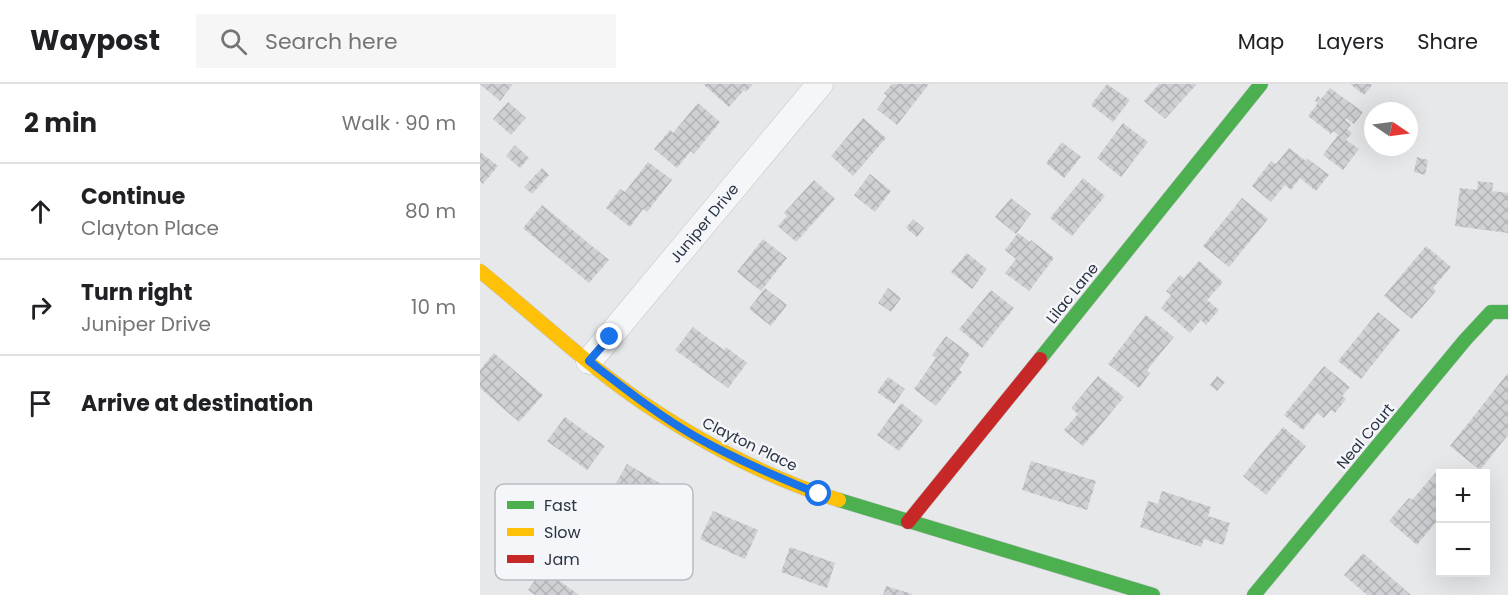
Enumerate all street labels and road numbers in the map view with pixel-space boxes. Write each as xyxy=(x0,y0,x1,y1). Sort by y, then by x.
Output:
street label: Juniper Drive xyxy=(665,179,743,267)
street label: Lilac Lane xyxy=(1041,258,1103,328)
street label: Neal Court xyxy=(1331,399,1399,473)
street label: Clayton Place xyxy=(699,412,801,476)

